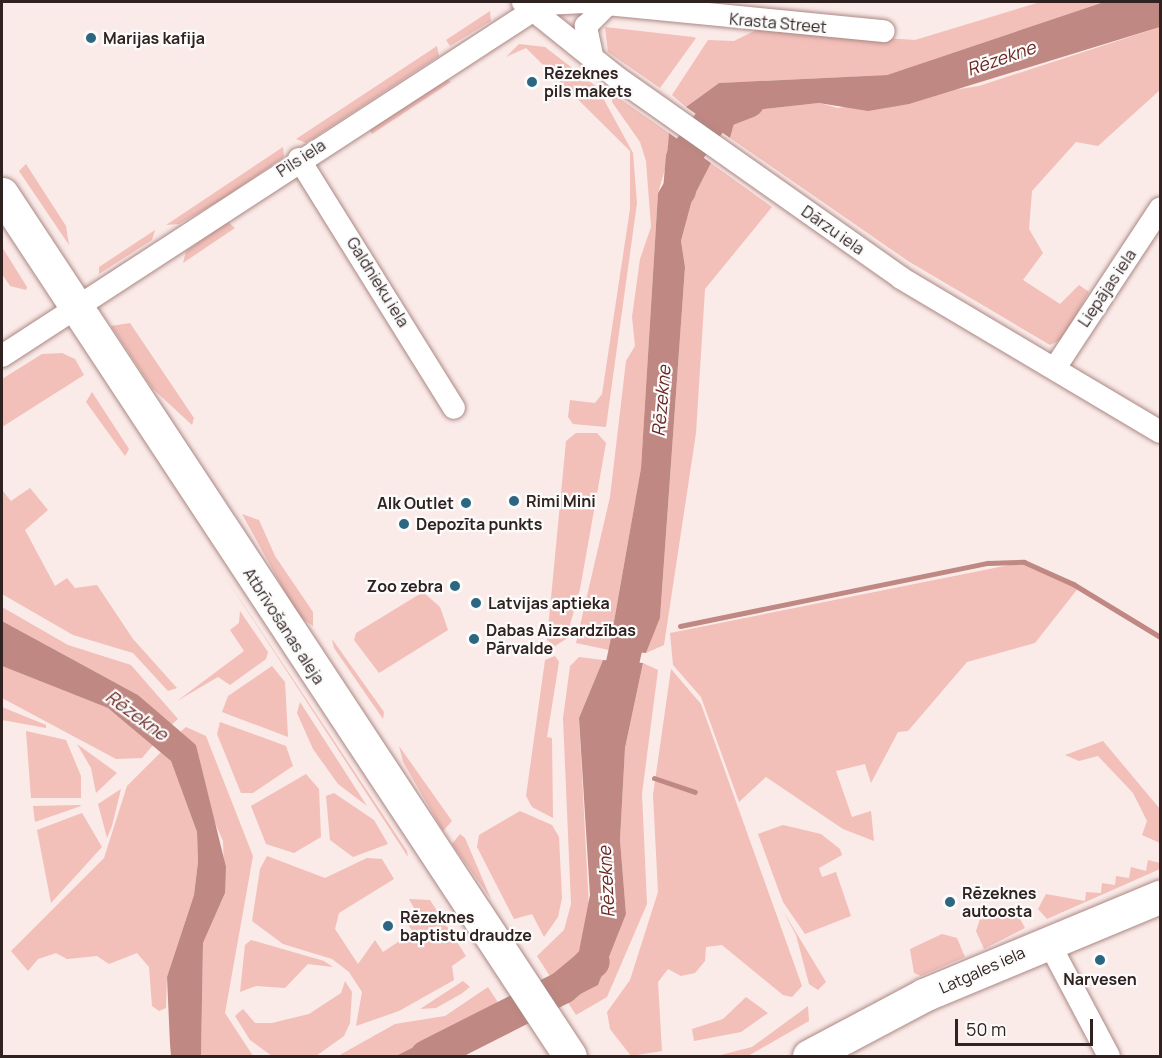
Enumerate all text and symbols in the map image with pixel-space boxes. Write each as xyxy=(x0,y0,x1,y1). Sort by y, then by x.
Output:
street label: Krasta Street xyxy=(728,9,828,37)
place label: Marijas kafija xyxy=(103,28,205,48)
marker: Marijas kafija xyxy=(84,31,98,45)
water label: Rēzekne xyxy=(964,36,1038,80)
place label: Rēzeknes pils makets xyxy=(544,63,632,101)
marker: Rēzeknes pils makets xyxy=(525,75,539,89)
street label: Pils iela xyxy=(273,135,329,181)
street label: Dārzu iela xyxy=(798,201,868,259)
street label: Galdnieku iela xyxy=(343,234,413,330)
street label: Liepājas iela xyxy=(1074,245,1140,331)
water label: Rēzekne xyxy=(647,365,675,437)
place label: Rimi Mini xyxy=(526,491,596,511)
place label: Alk Outlet xyxy=(377,493,454,513)
marker: Rimi Mini xyxy=(507,494,521,508)
marker: Alk Outlet xyxy=(459,496,473,510)
place label: Depozīta punkts xyxy=(416,514,542,534)
marker: Depozīta punkts xyxy=(397,517,411,531)
street label: Atbrīvošanas aleja xyxy=(239,564,329,688)
place label: Zoo zebra xyxy=(367,576,443,596)
marker: Zoo zebra xyxy=(448,579,462,593)
place label: Latvijas aptieka xyxy=(488,593,610,613)
marker: Latvijas aptieka xyxy=(469,596,483,610)
place label: Dabas Aizsardzības Pārvalde xyxy=(486,620,636,658)
marker: Dabas Aizsardzības Pārvalde xyxy=(467,632,481,646)
water label: Rēzekne xyxy=(102,685,172,745)
water label: Rēzekne xyxy=(593,846,619,918)
place label: Rēzeknes autoosta xyxy=(962,883,1036,921)
marker: Rēzeknes autoosta xyxy=(943,895,957,909)
place label: Rēzeknes baptistu draudze xyxy=(400,907,532,945)
marker: Rēzeknes baptistu draudze xyxy=(381,919,395,933)
street label: Latgales iela xyxy=(936,942,1028,998)
marker: Narvesen xyxy=(1093,953,1107,967)
place label: Narvesen xyxy=(1063,969,1137,989)
scale bar xyxy=(958,1007,1096,1045)
text: 50 m xyxy=(966,1017,1006,1041)

